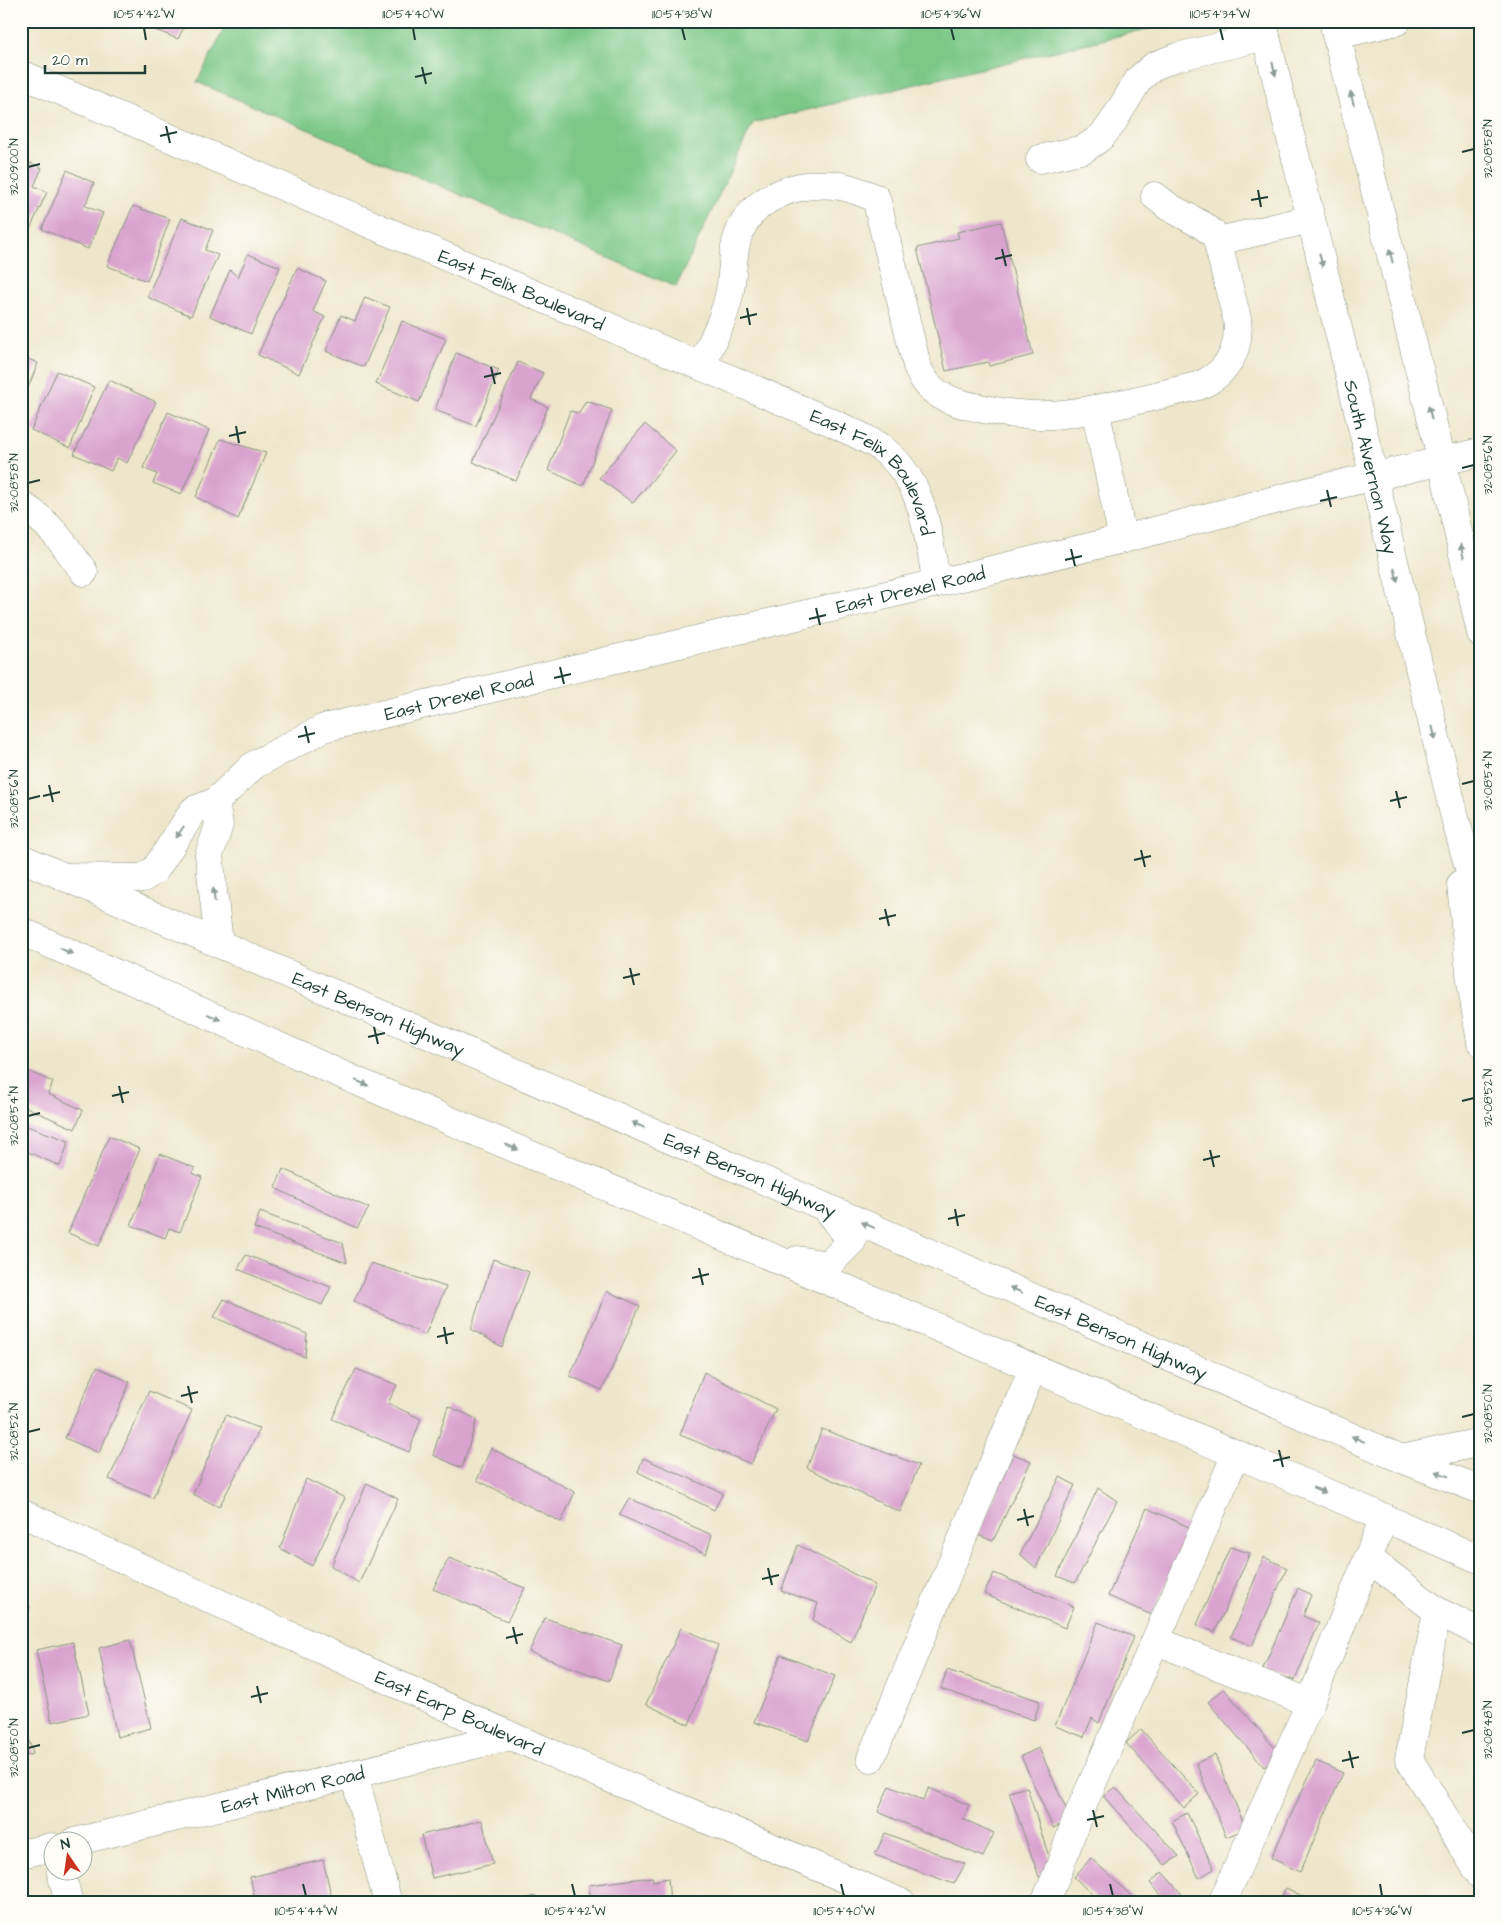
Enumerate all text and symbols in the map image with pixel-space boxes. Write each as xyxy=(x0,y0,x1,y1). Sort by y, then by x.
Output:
text: 110°54'42"W xyxy=(113,6,175,23)
text: 110°54'40"W xyxy=(382,6,445,23)
text: 110°54'38"W xyxy=(652,6,713,23)
text: 110°54'36"W xyxy=(921,6,982,23)
text: 110°54'34"W xyxy=(1190,6,1251,23)
scale bar xyxy=(45,42,145,74)
text: 20 m xyxy=(52,50,88,71)
one-way arrow xyxy=(1270,61,1278,76)
one-way arrow xyxy=(1348,90,1356,105)
text: 32°08'58"N xyxy=(1480,119,1497,179)
text: 32°09'00"N xyxy=(6,138,23,196)
street label: East Felix Boulevard xyxy=(434,243,609,338)
one-way arrow xyxy=(1387,248,1395,263)
one-way arrow xyxy=(1317,253,1325,268)
street label: South Alvernon Way xyxy=(1336,377,1404,558)
street label: East Felix Boulevard xyxy=(806,403,940,538)
one-way arrow xyxy=(1426,406,1434,421)
text: 32°08'56"N xyxy=(1480,435,1497,495)
text: 32°08'58"N xyxy=(6,453,23,513)
one-way arrow xyxy=(1458,543,1466,558)
street label: East Drexel Road xyxy=(834,560,988,621)
one-way arrow xyxy=(1392,567,1400,582)
street label: East Drexel Road xyxy=(382,667,537,728)
one-way arrow xyxy=(1430,725,1438,740)
text: 32°08'54"N xyxy=(1480,751,1497,811)
text: 32°08'56"N xyxy=(6,769,23,829)
one-way arrow xyxy=(175,826,185,839)
one-way arrow xyxy=(210,887,218,903)
one-way arrow xyxy=(59,947,73,955)
street label: East Benson Highway xyxy=(288,965,469,1065)
one-way arrow xyxy=(207,1013,221,1021)
text: 32°08'52"N xyxy=(1480,1068,1497,1127)
one-way arrow xyxy=(355,1080,370,1088)
text: 32°08'54"N xyxy=(6,1086,23,1146)
one-way arrow xyxy=(631,1121,645,1129)
street label: East Benson Highway xyxy=(659,1126,841,1226)
one-way arrow xyxy=(505,1143,519,1151)
one-way arrow xyxy=(861,1220,875,1228)
one-way arrow xyxy=(1009,1285,1023,1293)
street label: East Benson Highway xyxy=(1030,1288,1212,1388)
text: 32°08'50"N xyxy=(1480,1384,1497,1444)
text: 32°08'52"N xyxy=(6,1402,23,1461)
one-way arrow xyxy=(1351,1435,1365,1443)
one-way arrow xyxy=(1434,1470,1449,1477)
one-way arrow xyxy=(1312,1486,1326,1494)
street label: East Earp Boulevard xyxy=(371,1664,548,1764)
text: 32°08'48"N xyxy=(1480,1700,1497,1760)
text: 32°08'50"N xyxy=(6,1718,23,1778)
street label: East Milton Road xyxy=(219,1760,368,1821)
north arrow xyxy=(42,1832,92,1882)
text: N xyxy=(59,1834,72,1855)
text: 110°54'44"W xyxy=(275,1903,338,1920)
text: 110°54'42"W xyxy=(544,1903,606,1920)
text: 110°54'40"W xyxy=(813,1903,876,1920)
text: 110°54'38"W xyxy=(1083,1903,1144,1920)
text: 110°54'36"W xyxy=(1352,1903,1413,1920)

